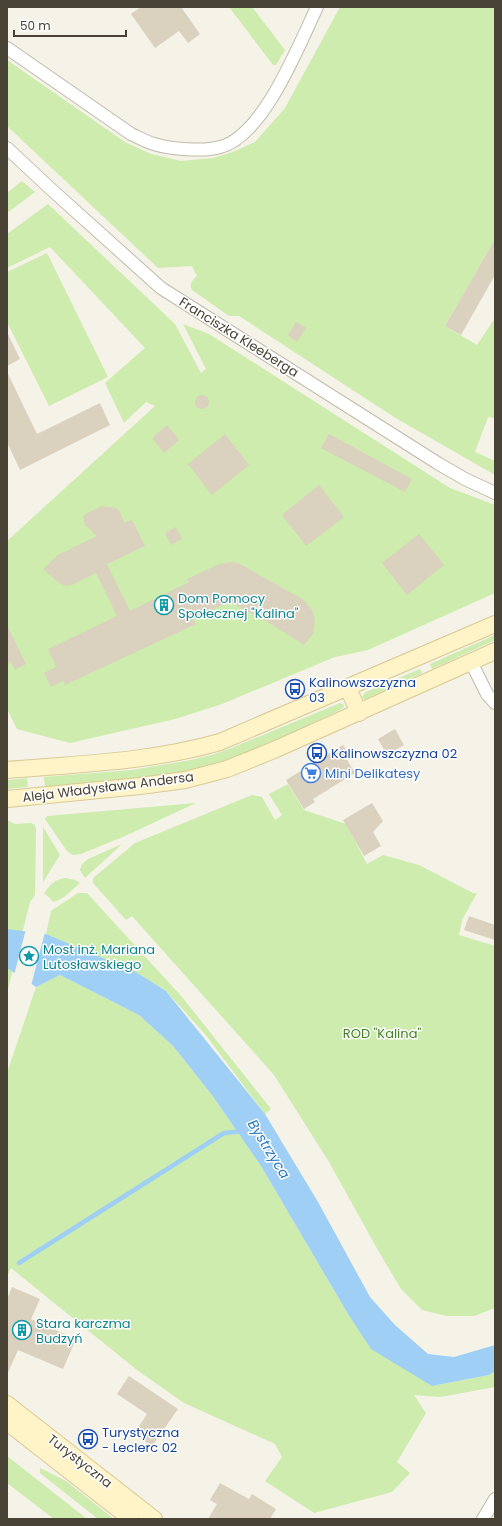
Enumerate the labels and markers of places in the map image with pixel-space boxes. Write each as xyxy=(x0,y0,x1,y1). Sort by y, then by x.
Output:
place label: Dom Pomocy Społecznej "Kalina" xyxy=(178,589,299,623)
building icon: Dom Pomocy Społecznej "Kalina" xyxy=(153,594,175,616)
place label: Kalinowszczyzna 03 xyxy=(309,673,416,707)
bus stop icon: Kalinowszczyzna 03 xyxy=(284,678,306,700)
bus stop icon: Kalinowszczyzna 02 xyxy=(306,742,328,764)
place label: Kalinowszczyzna 02 xyxy=(331,744,457,763)
supermarket icon: Mini Delikatesy xyxy=(300,762,322,784)
place label: Mini Delikatesy xyxy=(325,764,421,783)
place label: Most inż. Mariana Lutosławskiego xyxy=(43,940,155,974)
place icon: Most inż. Mariana Lutosławskiego xyxy=(18,945,40,967)
place label: Stara karczma Budzyń xyxy=(36,1314,131,1348)
building icon: Stara karczma Budzyń xyxy=(11,1319,33,1341)
place label: Turystyczna - Leclerc 02 xyxy=(102,1423,179,1457)
bus stop icon: Turystyczna - Leclerc 02 xyxy=(77,1428,99,1450)

